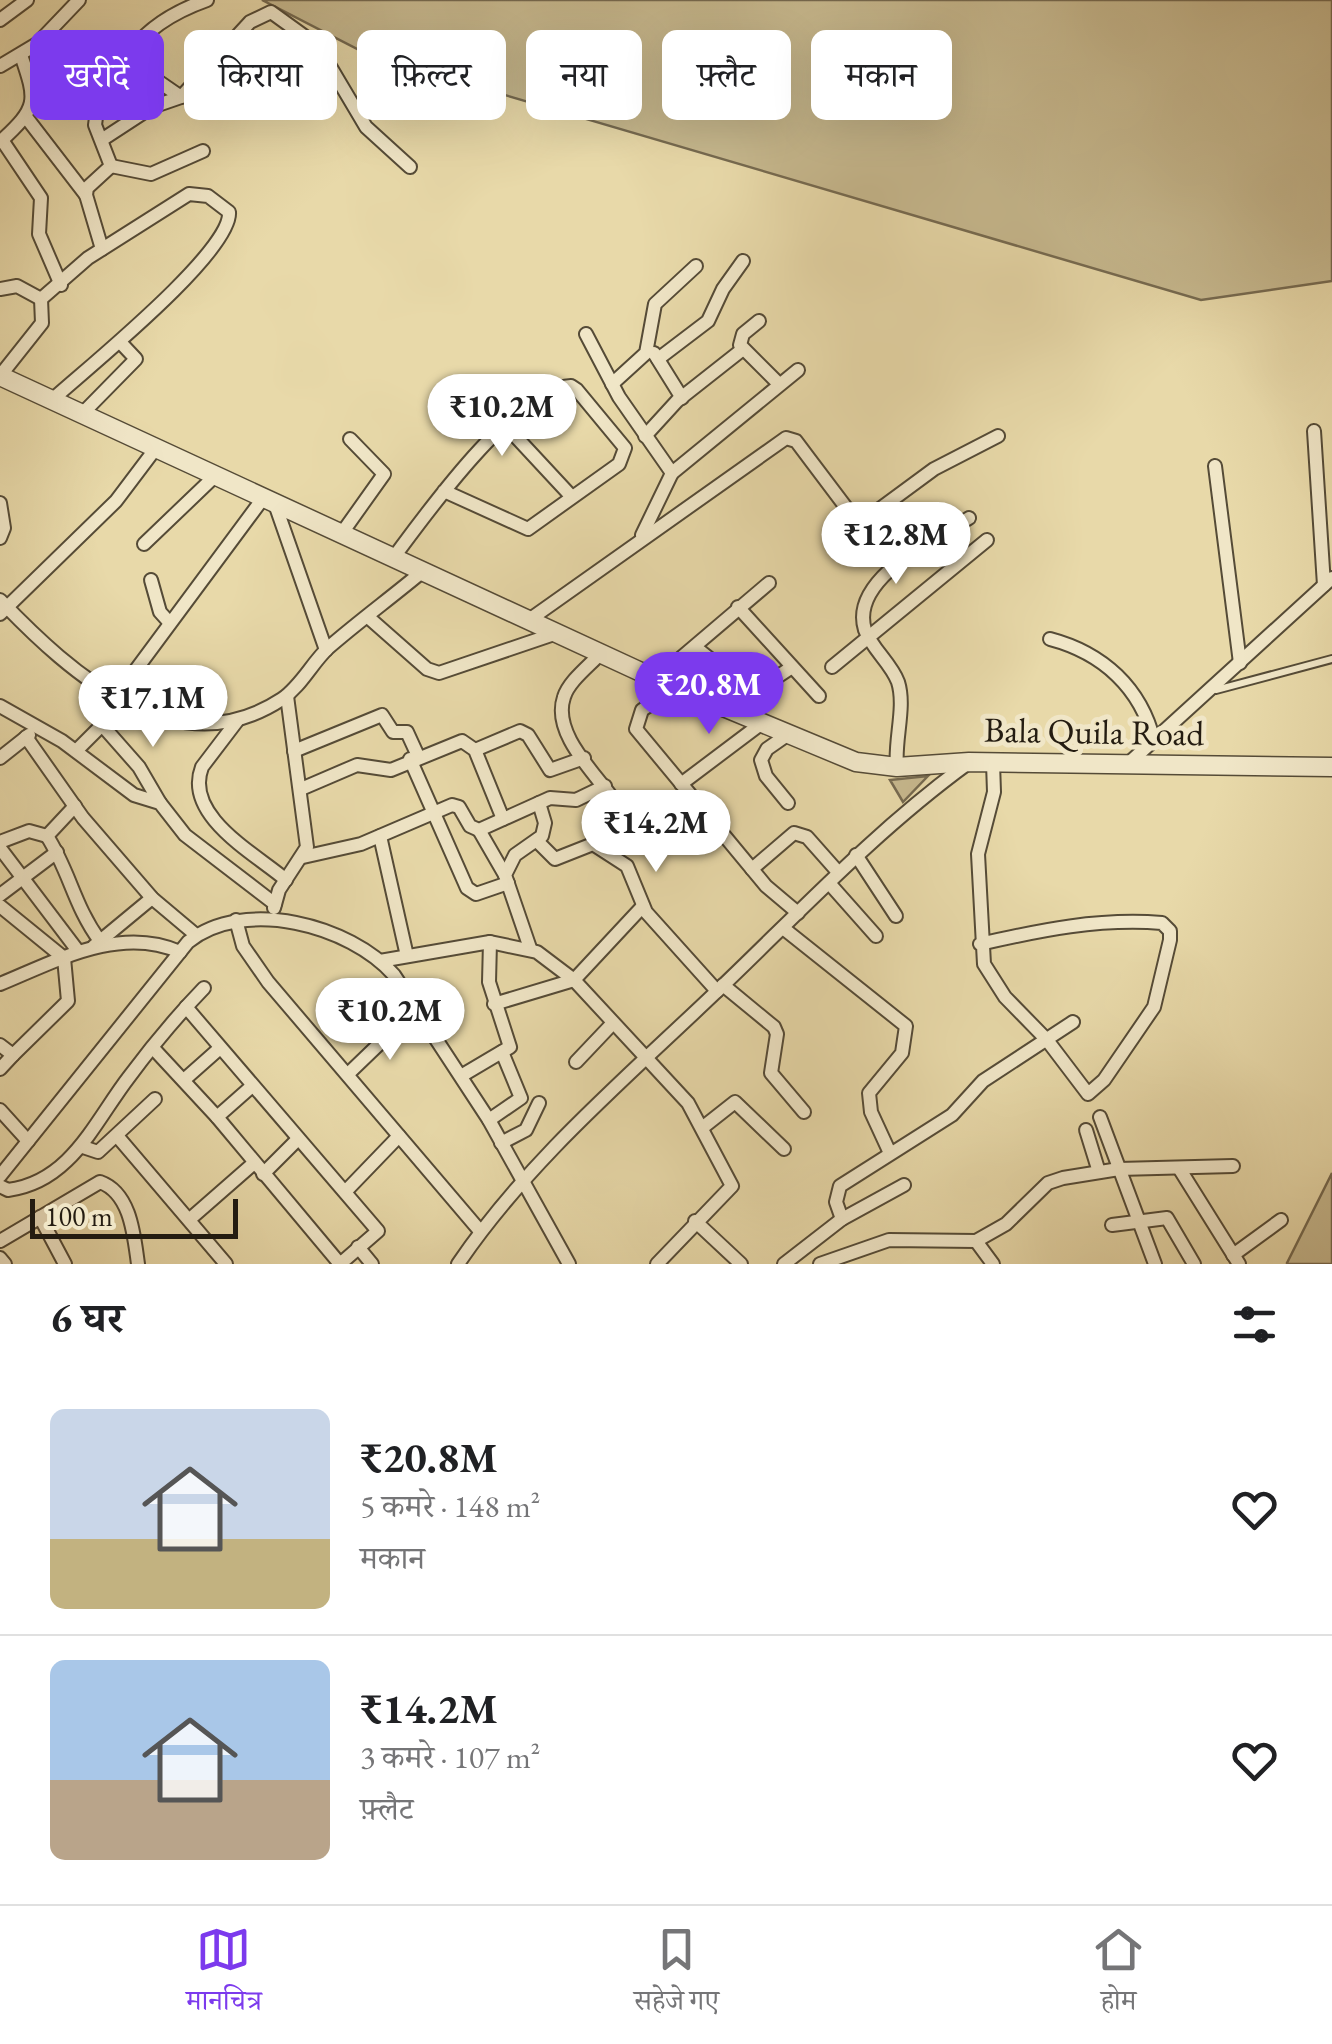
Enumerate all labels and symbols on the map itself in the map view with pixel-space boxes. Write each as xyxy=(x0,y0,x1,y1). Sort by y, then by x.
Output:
pin: ₹10.2M xyxy=(421,374,583,459)
pin: ₹12.8M xyxy=(815,502,977,587)
pin: ₹20.8M xyxy=(628,652,790,737)
pin: ₹17.1M xyxy=(72,665,234,750)
street label: Bala Quila Road xyxy=(984,707,1205,755)
pin: ₹14.2M xyxy=(575,790,737,875)
pin: ₹10.2M xyxy=(309,978,471,1063)
scale bar xyxy=(30,1194,238,1238)

